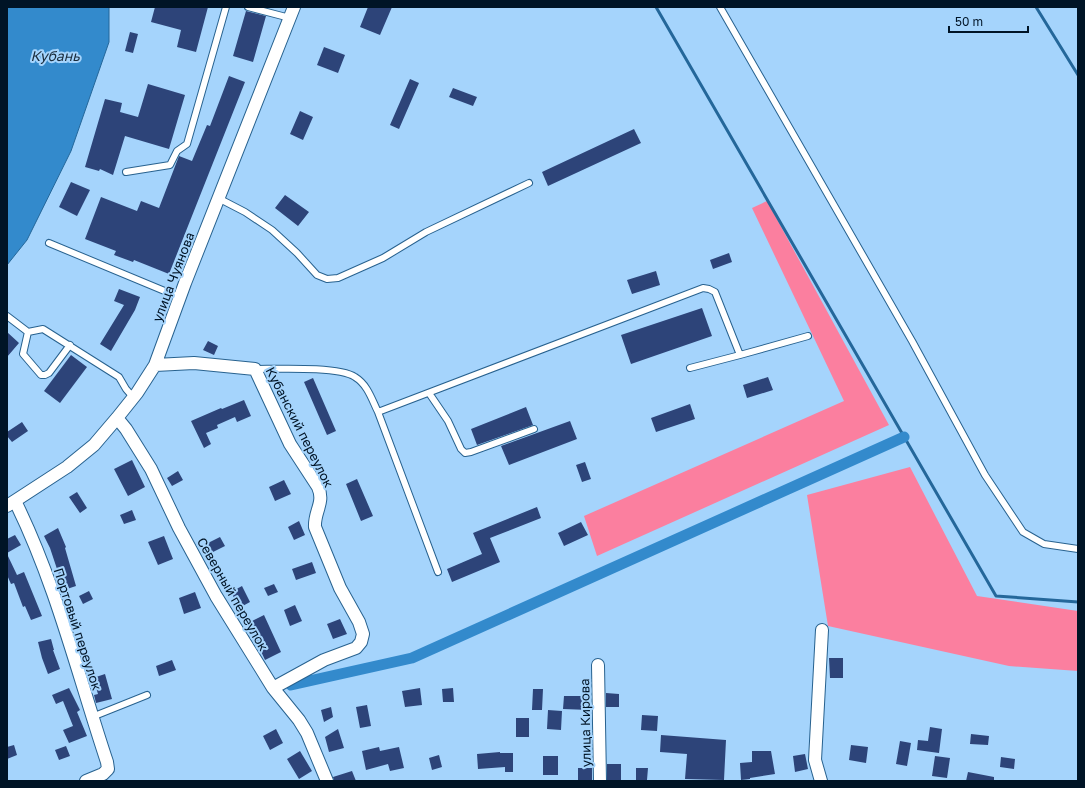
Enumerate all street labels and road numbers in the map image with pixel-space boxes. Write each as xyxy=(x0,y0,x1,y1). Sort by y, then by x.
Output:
street label: улица Чуянова xyxy=(149,230,197,324)
street label: Кубанский переулок xyxy=(263,364,338,490)
street label: Северный переулок xyxy=(194,534,272,654)
street label: Портовый переулок xyxy=(51,566,106,693)
street label: улица Кирова xyxy=(576,678,594,768)

